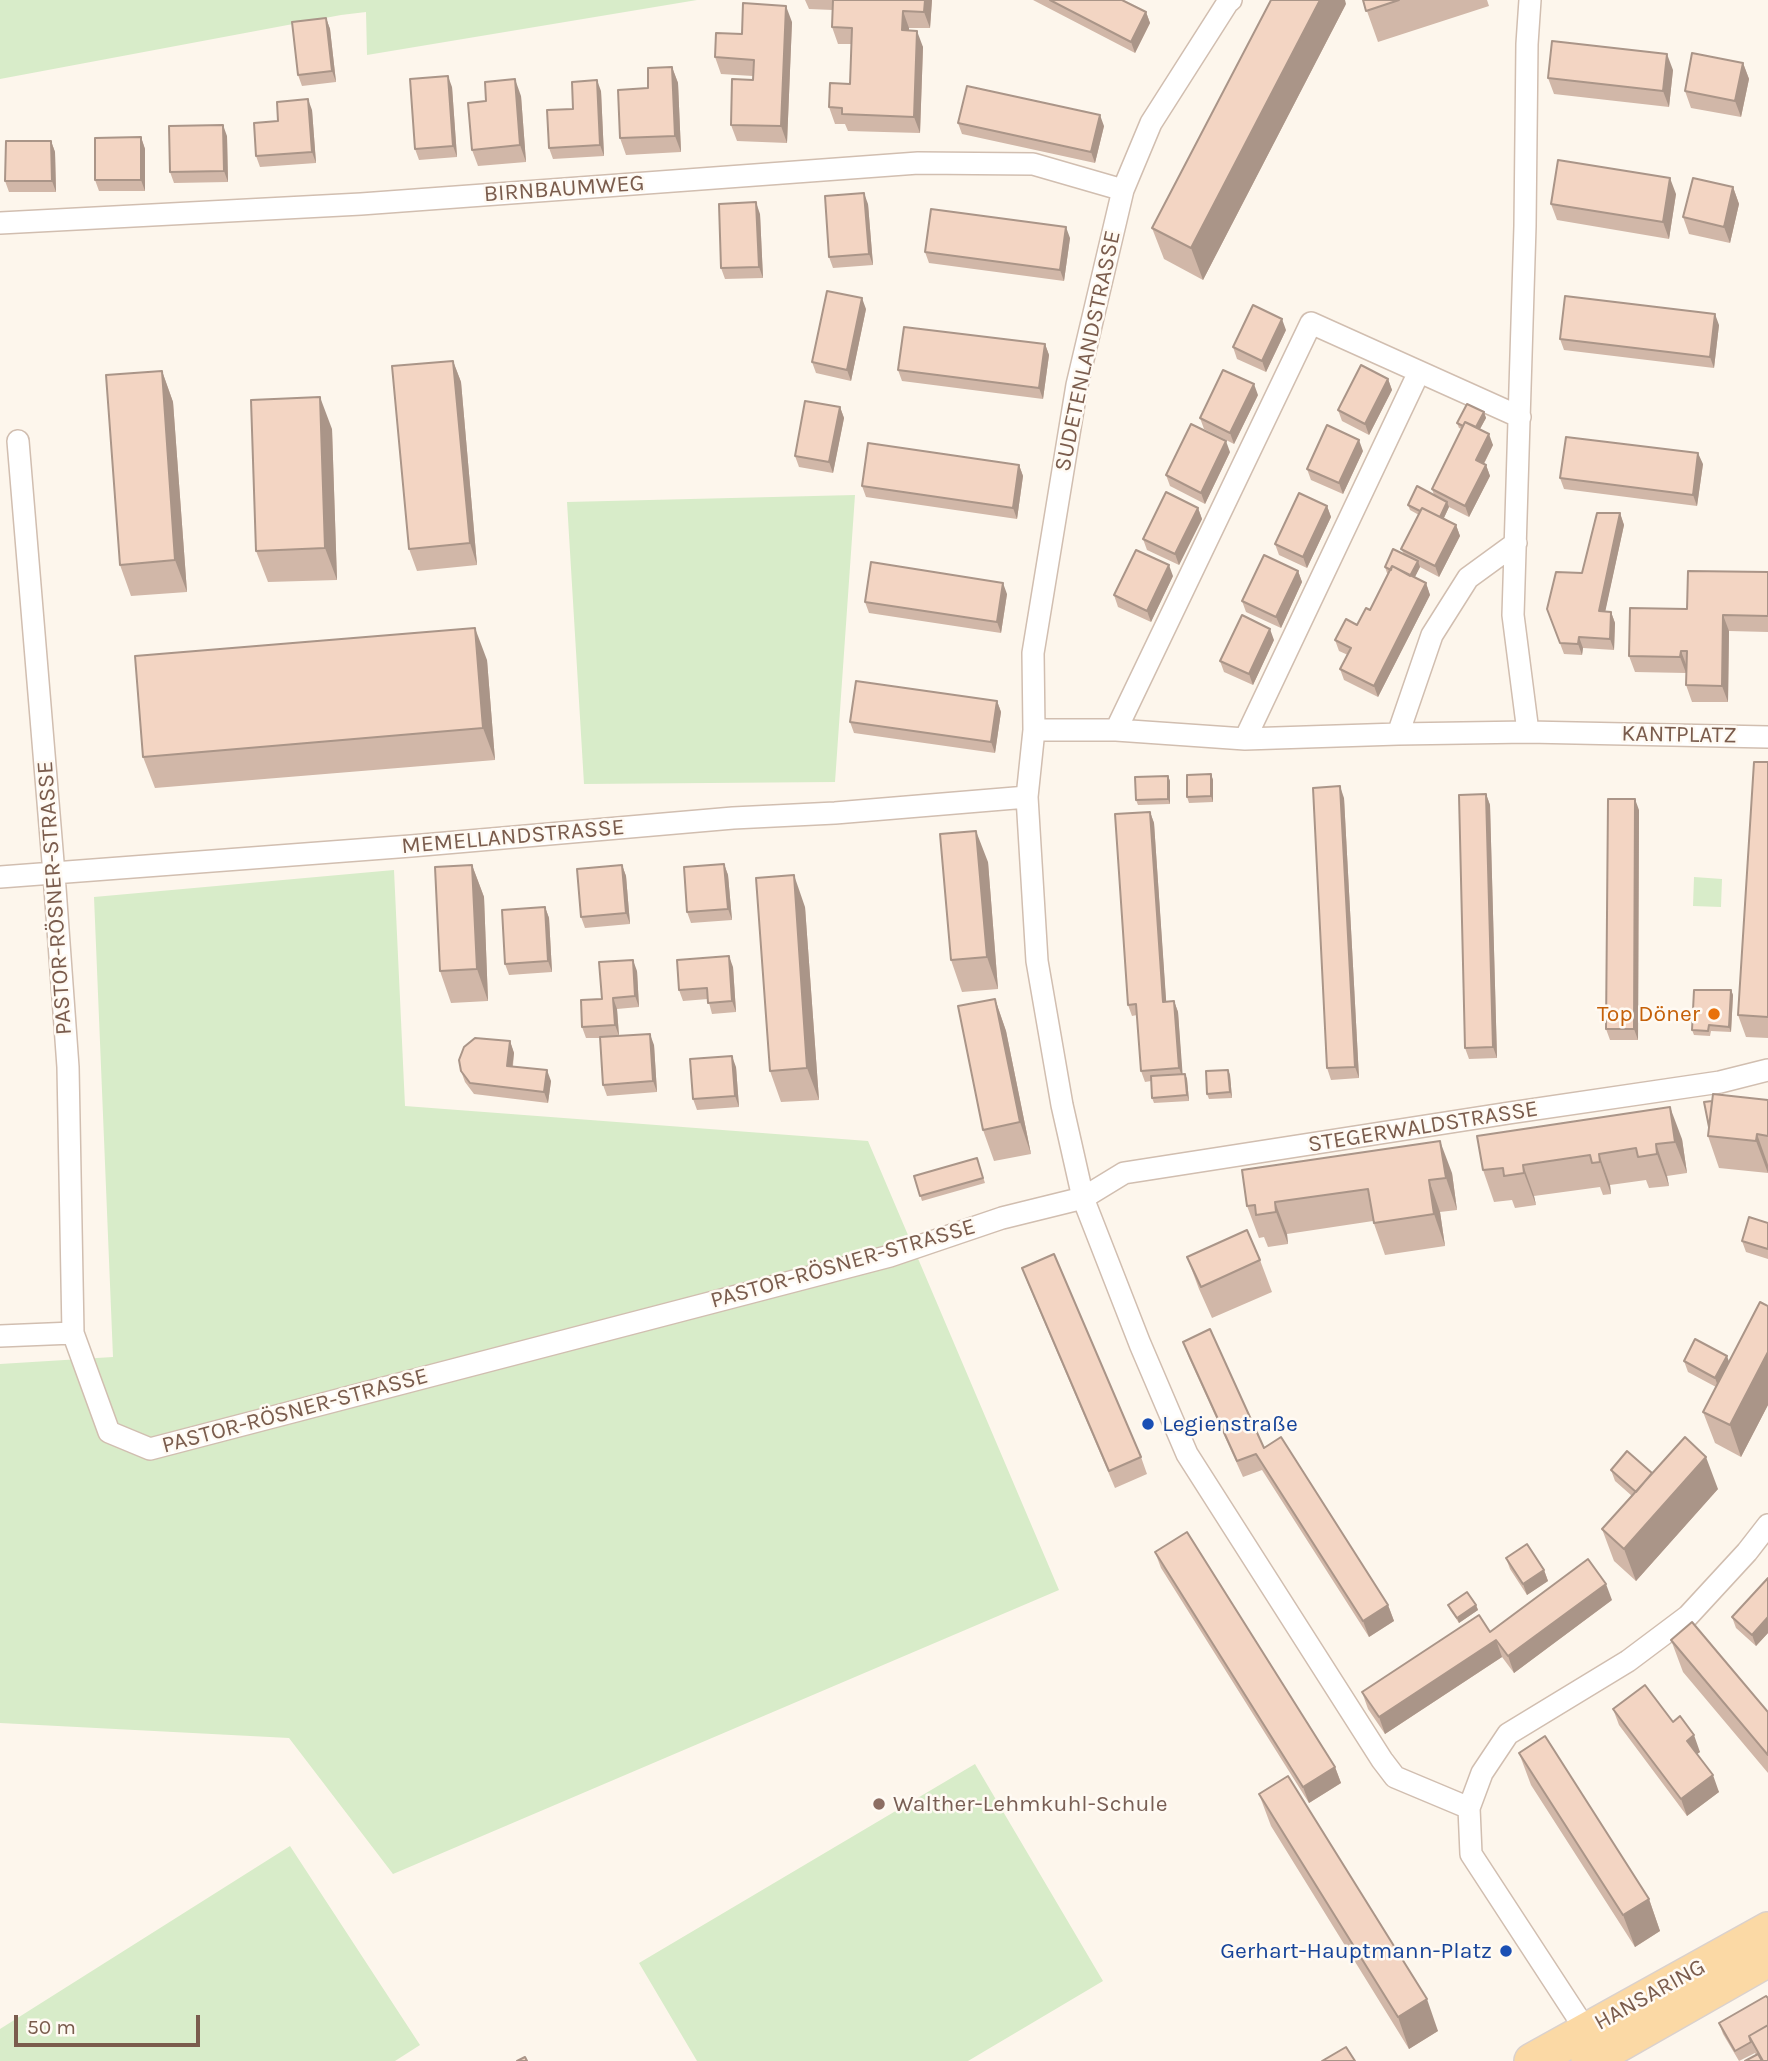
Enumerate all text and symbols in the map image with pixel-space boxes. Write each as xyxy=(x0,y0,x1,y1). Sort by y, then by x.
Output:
street label: BIRNBAUMWEG xyxy=(483,170,645,208)
street label: SUDETENLANDSTRASSE xyxy=(1049,228,1127,474)
street label: KANTPLATZ xyxy=(1621,720,1737,750)
street label: PASTOR-RÖSNER-STRASSE xyxy=(32,760,78,1036)
street label: MEMELLANDSTRASSE xyxy=(400,813,626,861)
place label: Top Döner xyxy=(1597,1000,1700,1028)
marker: Top Döner xyxy=(1706,1006,1722,1022)
street label: STEGERWALDSTRASSE xyxy=(1306,1095,1540,1159)
street label: PASTOR-RÖSNER-STRASSE xyxy=(707,1213,979,1315)
street label: PASTOR-RÖSNER-STRASSE xyxy=(159,1362,431,1460)
place label: Legienstraße xyxy=(1162,1410,1298,1438)
marker: Legienstraße xyxy=(1140,1416,1156,1432)
place label: Walther-Lehmkuhl-Schule xyxy=(893,1790,1168,1818)
marker: Walther-Lehmkuhl-Schule xyxy=(871,1796,887,1812)
place label: Gerhart-Hauptmann-Platz xyxy=(1220,1937,1492,1965)
marker: Gerhart-Hauptmann-Platz xyxy=(1498,1943,1514,1959)
street label: HANSARING xyxy=(1590,1953,1710,2037)
scale bar xyxy=(18,2002,203,2046)
text: 50 m xyxy=(27,2015,76,2039)

